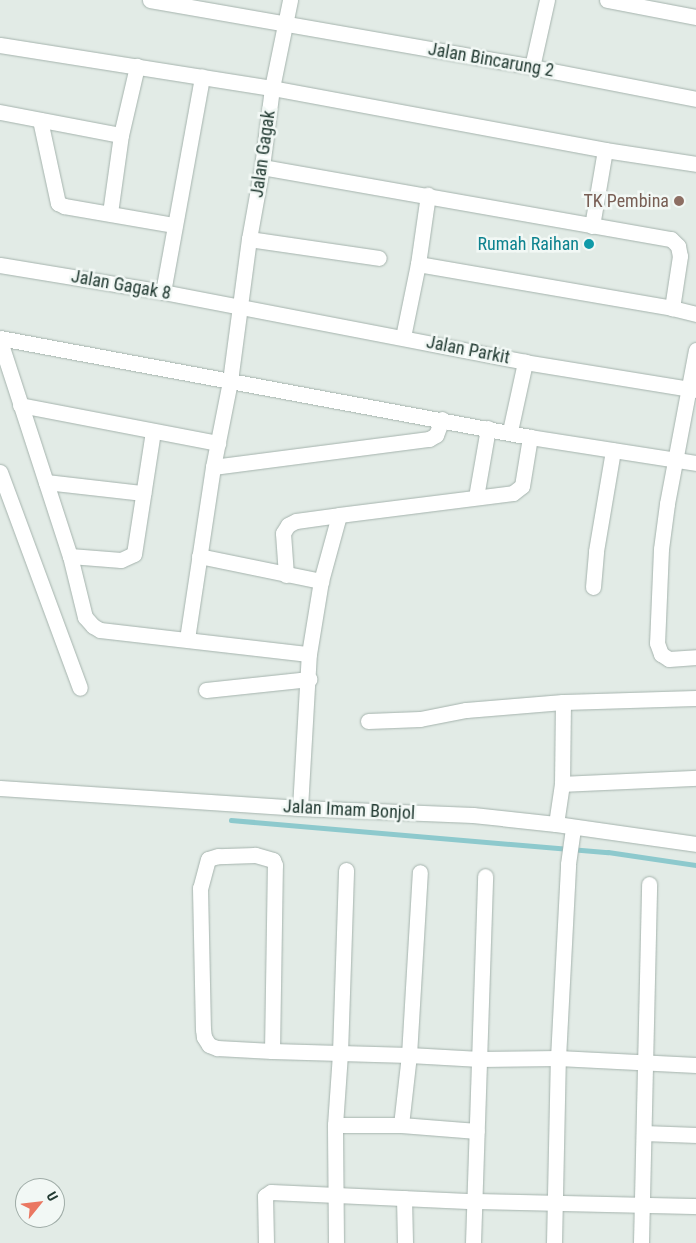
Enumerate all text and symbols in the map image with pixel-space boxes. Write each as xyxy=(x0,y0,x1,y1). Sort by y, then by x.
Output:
street label: Jalan Bincarung 2 xyxy=(426,38,556,82)
street label: Jalan Gagak xyxy=(246,109,280,199)
place label: TK Pembina xyxy=(583,190,669,212)
marker: TK Pembina xyxy=(673,195,685,207)
place label: Rumah Raihan xyxy=(477,233,579,255)
marker: Rumah Raihan xyxy=(583,238,595,250)
street label: Jalan Gagak 8 xyxy=(69,266,173,304)
street label: Jalan Parkit xyxy=(424,331,512,369)
street label: Jalan Imam Bonjol xyxy=(282,796,416,824)
north arrow xyxy=(15,1178,65,1228)
text: U xyxy=(43,1189,61,1204)

